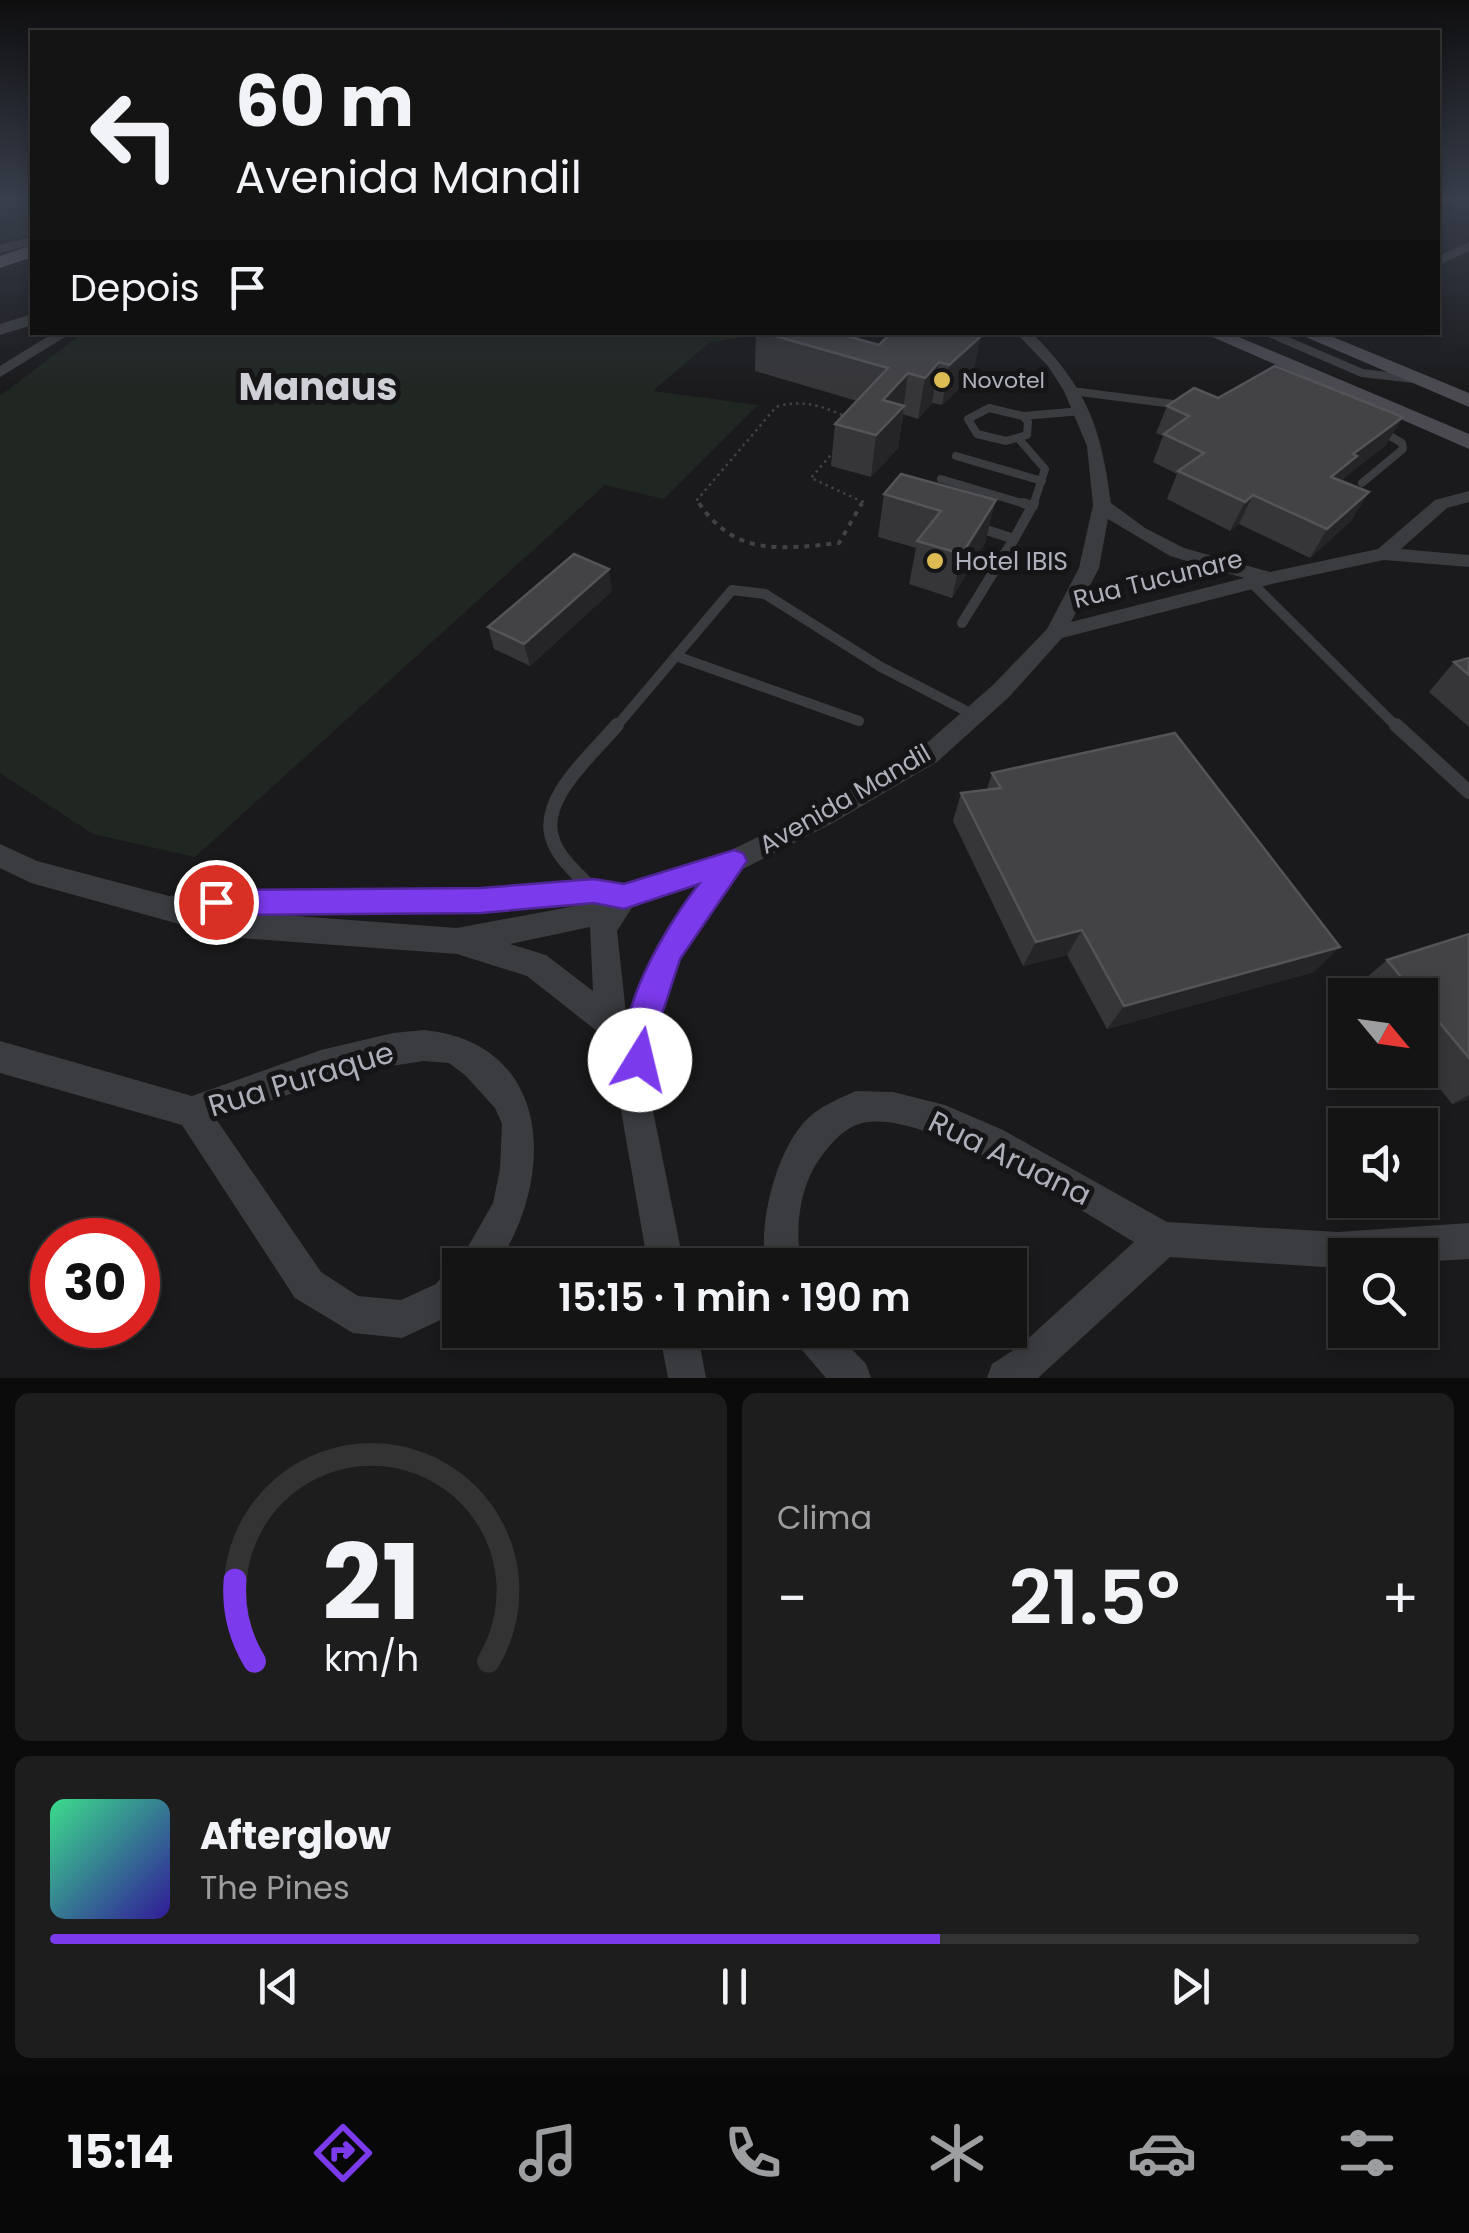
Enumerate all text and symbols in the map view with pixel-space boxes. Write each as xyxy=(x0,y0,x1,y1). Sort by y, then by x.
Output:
text: 60 m xyxy=(235,52,414,151)
icon: left xyxy=(70,70,200,200)
text: Avenida Mandil xyxy=(235,146,582,209)
icon: arrive xyxy=(220,260,275,315)
text: Depois xyxy=(70,261,200,314)
district label: Manaus xyxy=(239,360,397,413)
place label: Novotel xyxy=(962,365,1045,396)
marker: Novotel xyxy=(931,369,953,391)
street label: Rua Tucunare xyxy=(1070,541,1246,617)
place label: Hotel IBIS xyxy=(955,544,1068,579)
marker: Hotel IBIS xyxy=(924,550,946,572)
street label: Avenida Mandil xyxy=(753,736,937,862)
pin xyxy=(174,860,259,945)
icon: arrive xyxy=(189,875,244,930)
north arrow xyxy=(1328,978,1438,1088)
map controls xyxy=(1328,978,1438,1348)
position arrow xyxy=(588,1008,692,1112)
street label: Rua Puraque xyxy=(203,1030,399,1128)
street label: Rua Aruana xyxy=(921,1100,1099,1216)
button: sound xyxy=(1328,1108,1438,1218)
speed limit sign: 30 xyxy=(30,1218,160,1348)
button: search xyxy=(1328,1238,1438,1348)
text: 15:15 · 1 min · 190 m xyxy=(558,1271,911,1324)
text: Clima xyxy=(777,1495,872,1540)
text: 21 xyxy=(322,1510,420,1655)
text: 21.5° xyxy=(1009,1545,1180,1650)
text: − xyxy=(777,1560,807,1637)
text: + xyxy=(1381,1560,1419,1637)
text: km/h xyxy=(323,1633,419,1684)
text: Afterglow xyxy=(200,1809,391,1862)
text: The Pines xyxy=(200,1865,350,1910)
icon: previous xyxy=(251,1959,306,2014)
icon: pause xyxy=(707,1959,762,2014)
icon: next xyxy=(1163,1959,1218,2014)
icon: directions xyxy=(308,2118,378,2188)
icon: music xyxy=(513,2118,583,2188)
icon: phone xyxy=(718,2118,788,2188)
icon: climate xyxy=(922,2118,992,2188)
icon: car xyxy=(1127,2118,1197,2188)
icon: filters xyxy=(1332,2118,1402,2188)
text: 15:14 xyxy=(67,2121,174,2184)

